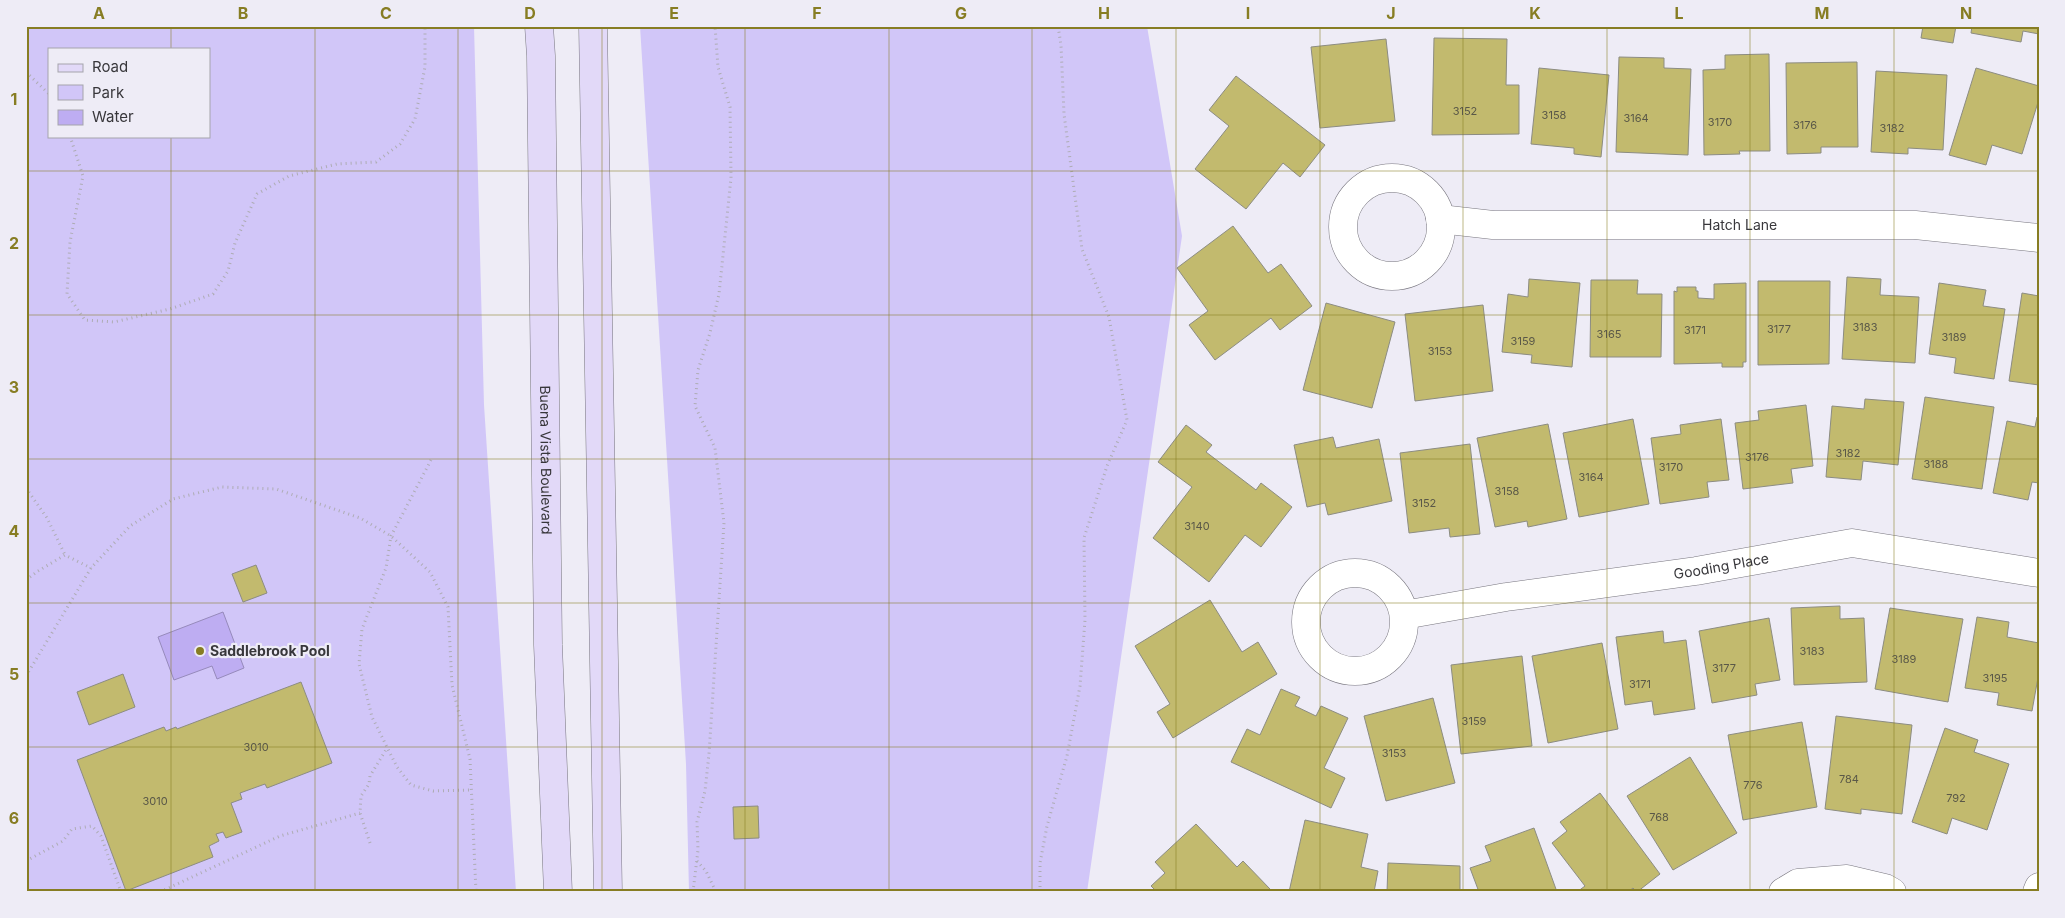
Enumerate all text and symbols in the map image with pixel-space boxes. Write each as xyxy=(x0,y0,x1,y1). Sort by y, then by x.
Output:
text: A xyxy=(93,3,105,23)
text: B xyxy=(238,3,248,23)
text: C xyxy=(380,3,392,23)
text: D xyxy=(524,3,536,23)
text: E xyxy=(669,3,679,23)
text: F xyxy=(812,3,822,23)
text: G xyxy=(955,3,967,23)
text: H xyxy=(1098,3,1110,23)
text: I xyxy=(1246,3,1250,23)
text: J xyxy=(1386,3,1396,23)
text: K xyxy=(1529,3,1541,23)
text: L xyxy=(1674,3,1684,23)
text: M xyxy=(1815,3,1829,23)
text: N xyxy=(1960,3,1972,23)
legend xyxy=(48,48,210,138)
text: Road xyxy=(92,57,128,76)
text: Park xyxy=(92,83,125,102)
text: 1 xyxy=(11,89,17,109)
house number: 3152 xyxy=(1453,104,1477,118)
text: Water xyxy=(92,107,134,126)
house number: 3158 xyxy=(1542,108,1567,122)
house number: 3164 xyxy=(1623,111,1649,125)
house number: 3170 xyxy=(1708,115,1732,129)
house number: 3176 xyxy=(1793,118,1817,132)
house number: 3182 xyxy=(1880,121,1904,135)
street label: Hatch Lane xyxy=(1702,216,1777,233)
text: 2 xyxy=(9,233,19,253)
house number: 3183 xyxy=(1853,320,1878,334)
house number: 3177 xyxy=(1767,322,1791,336)
house number: 3171 xyxy=(1684,323,1706,337)
house number: 3165 xyxy=(1597,327,1622,341)
house number: 3189 xyxy=(1942,330,1967,344)
house number: 3159 xyxy=(1511,334,1536,348)
house number: 3153 xyxy=(1428,344,1453,358)
text: 3 xyxy=(9,377,19,397)
street label: Buena Vista Boulevard xyxy=(537,385,556,535)
house number: 3182 xyxy=(1836,446,1860,460)
house number: 3176 xyxy=(1745,450,1769,464)
house number: 3188 xyxy=(1924,457,1949,471)
house number: 3170 xyxy=(1659,460,1683,474)
house number: 3164 xyxy=(1578,470,1604,484)
house number: 3158 xyxy=(1495,484,1520,498)
house number: 3152 xyxy=(1412,496,1436,510)
house number: 3140 xyxy=(1184,519,1210,533)
text: 4 xyxy=(9,521,20,541)
street label: Gooding Place xyxy=(1672,549,1770,582)
place label: Saddlebrook Pool xyxy=(210,642,330,659)
house number: 3183 xyxy=(1800,644,1825,658)
marker: Saddlebrook Pool xyxy=(194,645,206,657)
house number: 3189 xyxy=(1892,652,1917,666)
house number: 3177 xyxy=(1712,661,1736,675)
text: 5 xyxy=(9,664,19,684)
house number: 3195 xyxy=(1983,671,2008,685)
house number: 3171 xyxy=(1629,677,1651,691)
house number: 3159 xyxy=(1462,714,1487,728)
house number: 3010 xyxy=(243,740,269,754)
house number: 3153 xyxy=(1382,746,1407,760)
house number: 784 xyxy=(1839,772,1859,786)
house number: 776 xyxy=(1743,778,1763,792)
house number: 792 xyxy=(1946,791,1966,805)
house number: 3010 xyxy=(142,794,168,808)
text: 6 xyxy=(9,808,19,828)
house number: 768 xyxy=(1649,810,1669,824)

